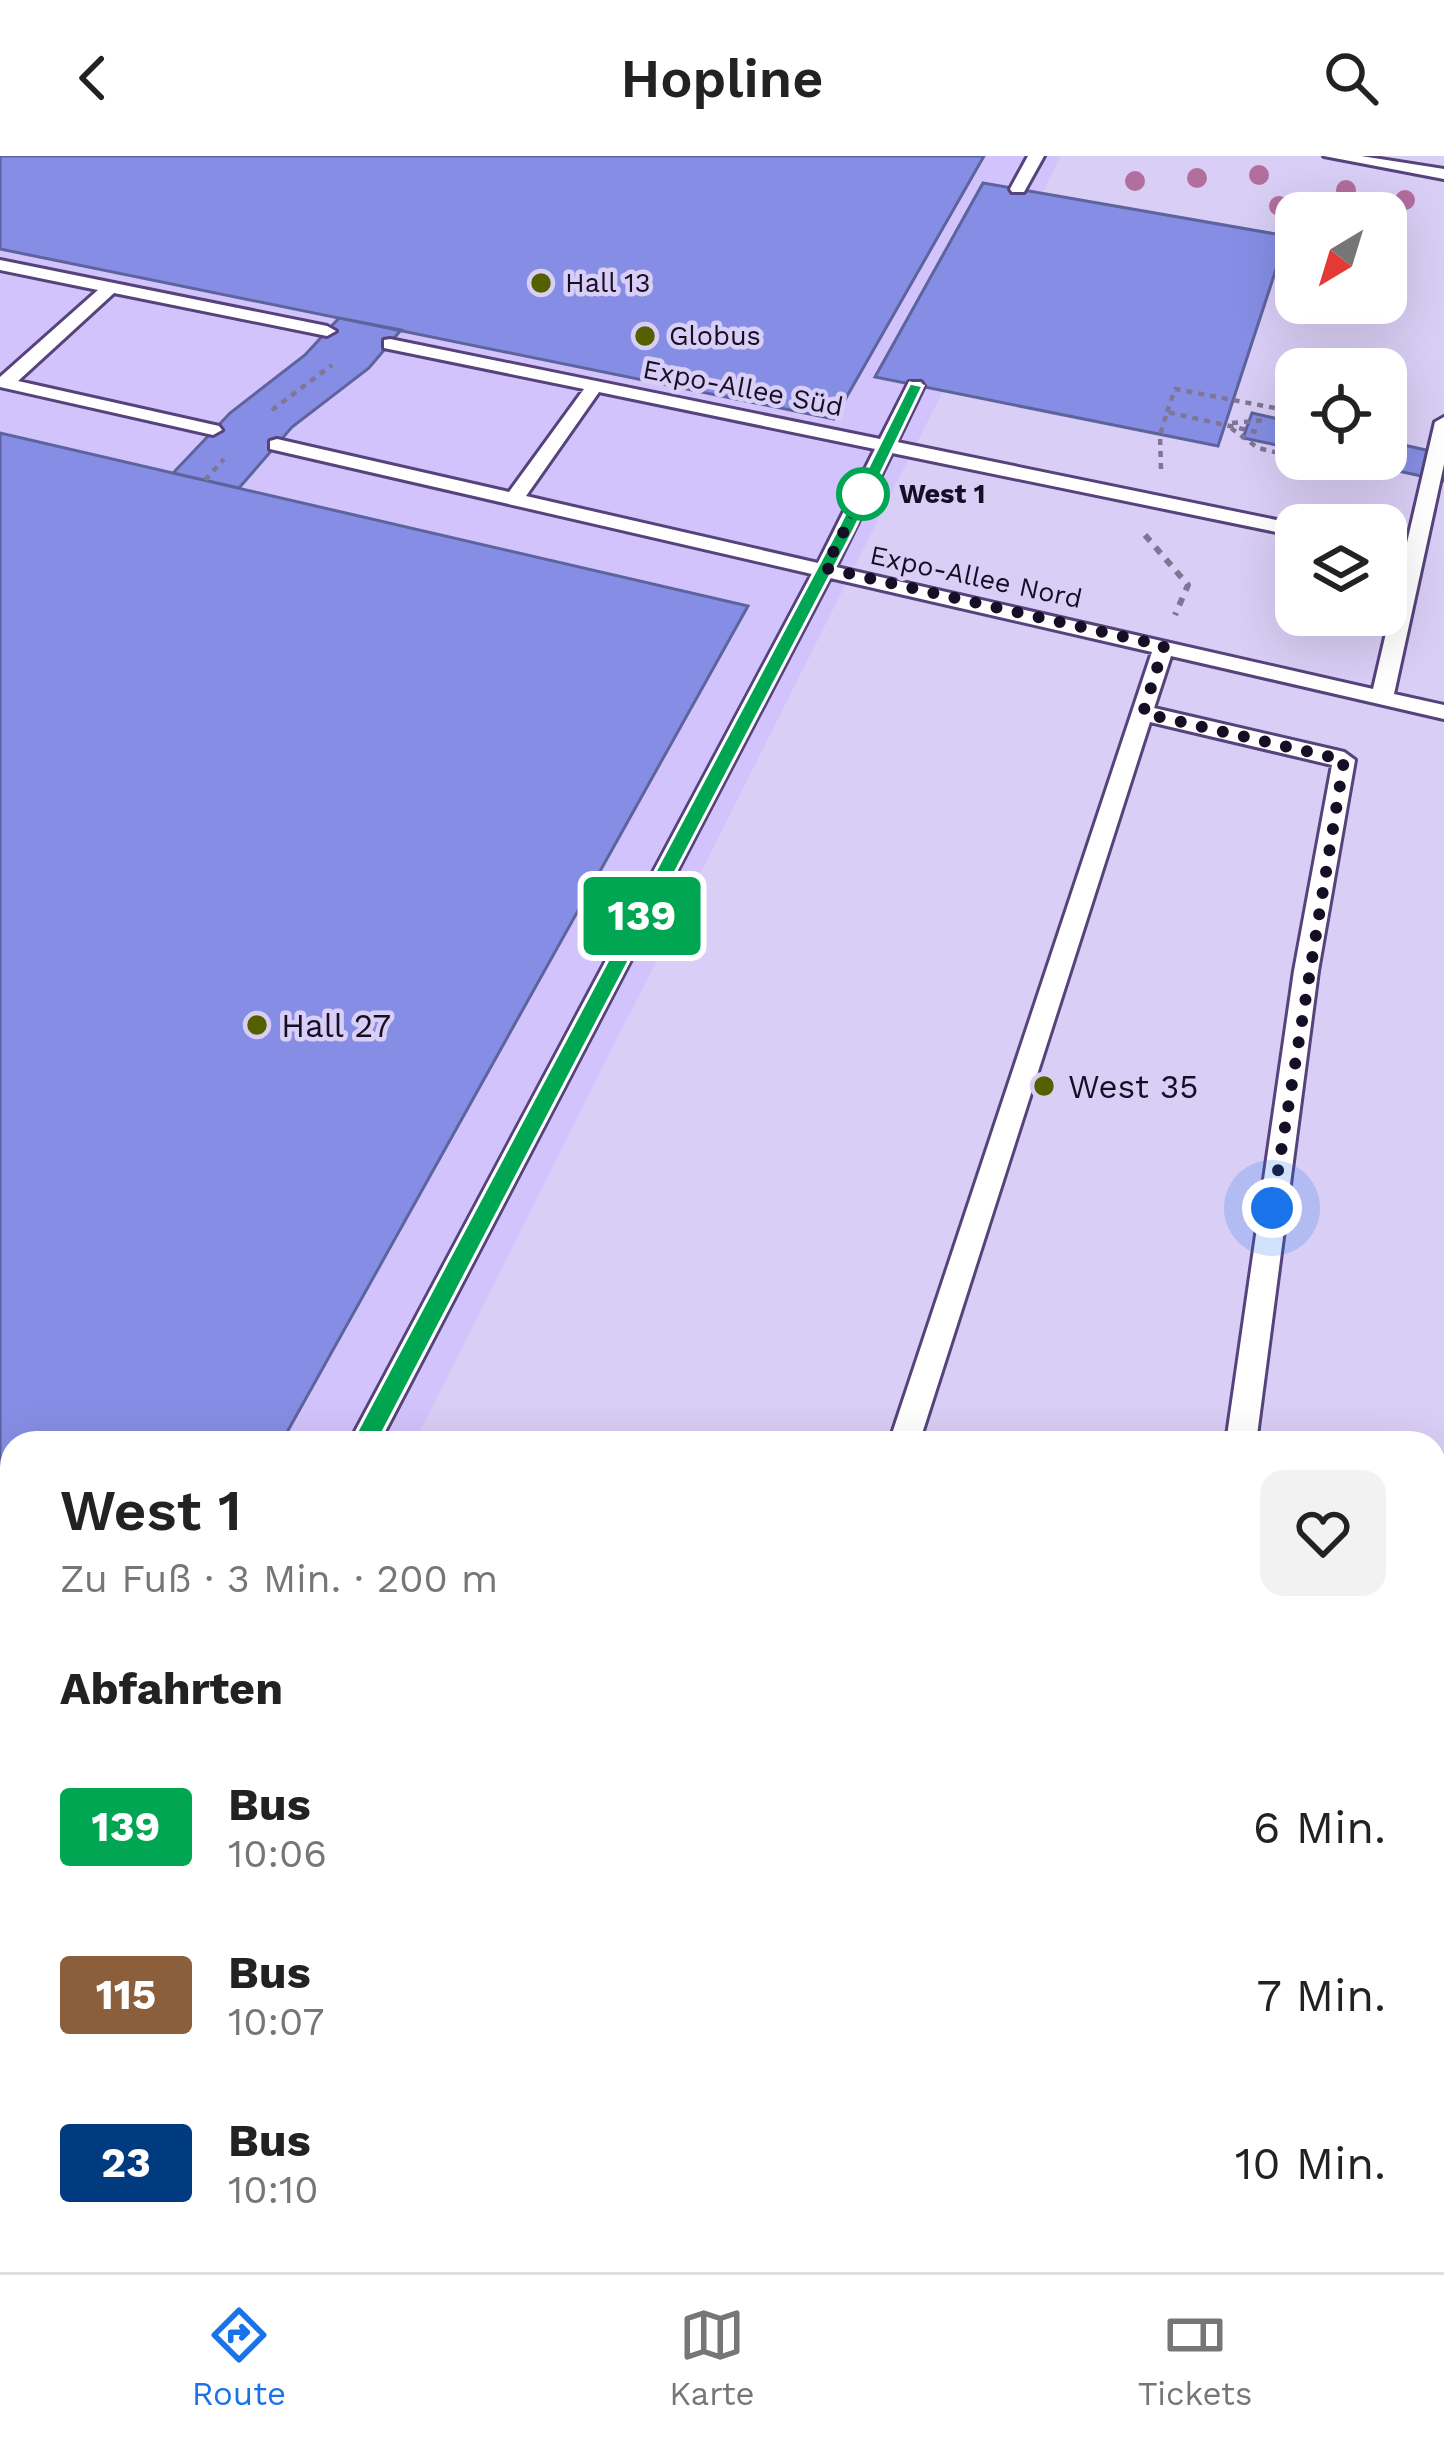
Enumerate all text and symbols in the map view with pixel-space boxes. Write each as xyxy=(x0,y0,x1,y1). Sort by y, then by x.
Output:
icon: back xyxy=(60,45,126,111)
icon: search xyxy=(1318,45,1384,111)
text: Hopline xyxy=(621,47,824,110)
north arrow xyxy=(1275,192,1407,324)
map controls xyxy=(1275,192,1407,636)
place label: Hall 13 xyxy=(565,267,650,299)
marker: Hall 13 xyxy=(528,270,554,296)
place label: Globus xyxy=(669,320,761,352)
marker: Globus xyxy=(632,323,658,349)
button: locate xyxy=(1275,348,1407,480)
street label: Expo-Allee Süd xyxy=(640,353,846,423)
marker: West 1 xyxy=(838,469,888,519)
place label: West 1 xyxy=(899,478,985,510)
button: layers xyxy=(1275,504,1407,636)
street label: Expo-Allee Nord xyxy=(867,539,1085,615)
line badge: 139 xyxy=(573,877,711,955)
text: 139 xyxy=(608,891,676,940)
place label: Hall 27 xyxy=(281,1006,391,1045)
marker: Hall 27 xyxy=(244,1012,270,1038)
place label: West 35 xyxy=(1068,1067,1199,1106)
marker: West 35 xyxy=(1031,1073,1057,1099)
your location xyxy=(1242,1178,1302,1238)
button: heart xyxy=(1260,1470,1386,1596)
text: West 1 xyxy=(60,1477,242,1544)
text: Zu Fuß · 3 Min. · 200 m xyxy=(60,1556,498,1601)
text: Abfahrten xyxy=(60,1662,283,1715)
text: Bus xyxy=(228,1778,311,1831)
text: 6 Min. xyxy=(1253,1801,1386,1854)
text: 139 xyxy=(92,1802,160,1851)
text: 10:06 xyxy=(228,1831,327,1876)
text: Bus xyxy=(228,1946,311,1999)
text: 7 Min. xyxy=(1257,1969,1386,2022)
text: 115 xyxy=(96,1970,156,2019)
text: 10:07 xyxy=(228,1999,324,2044)
text: Bus xyxy=(228,2114,311,2167)
text: 10 Min. xyxy=(1235,2137,1386,2190)
text: 23 xyxy=(101,2138,151,2187)
text: 10:10 xyxy=(228,2167,318,2212)
tab: Route xyxy=(192,2302,286,2413)
tab: Karte xyxy=(669,2302,755,2413)
tab: Tickets xyxy=(1138,2302,1252,2413)

